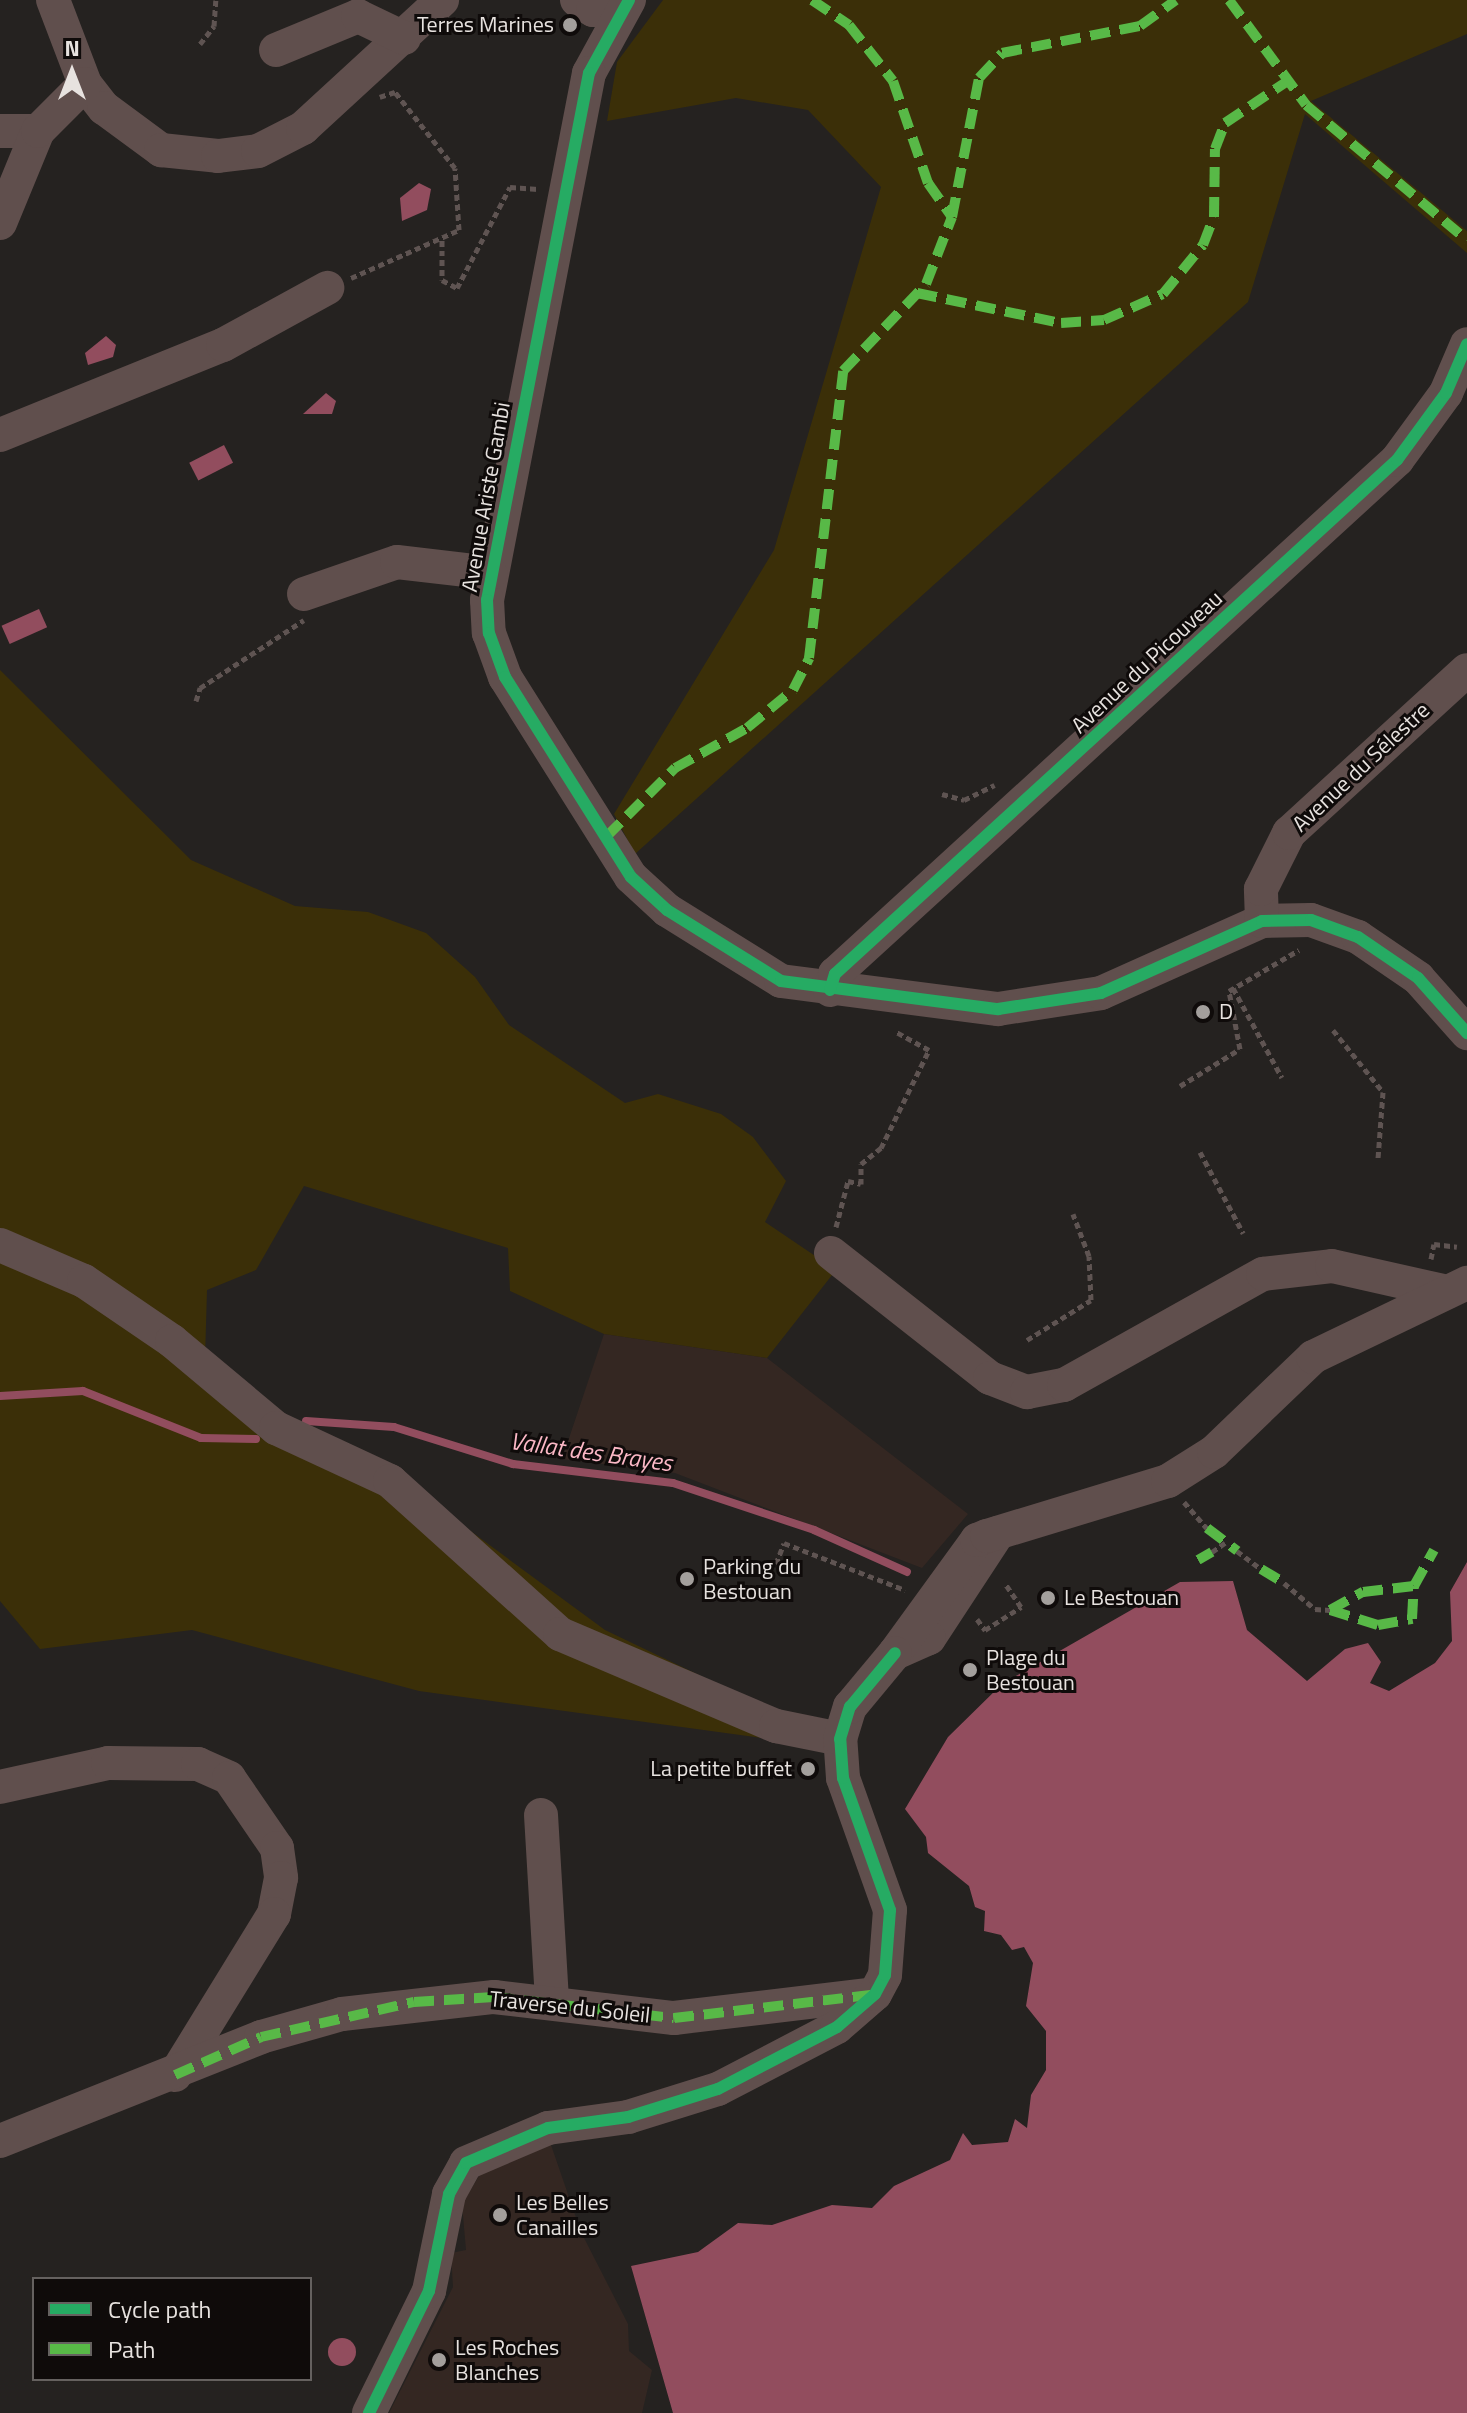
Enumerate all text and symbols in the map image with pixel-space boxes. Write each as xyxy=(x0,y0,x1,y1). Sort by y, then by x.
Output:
place label: Terres Marines xyxy=(417,12,554,38)
marker: Terres Marines xyxy=(561,16,579,34)
text: N xyxy=(64,31,80,65)
north arrow xyxy=(32,32,112,112)
street label: Avenue Ariste Gambi xyxy=(456,400,516,594)
street label: Avenue du Picouveau xyxy=(1066,585,1228,739)
street label: Avenue du Sélestre xyxy=(1287,697,1435,837)
place label: D xyxy=(1219,999,1233,1025)
marker: D xyxy=(1194,1003,1212,1021)
water label: Vallat des Brayes xyxy=(508,1426,674,1478)
place label: Parking du Bestouan xyxy=(703,1553,801,1604)
marker: Parking du Bestouan xyxy=(678,1570,696,1588)
place label: Le Bestouan xyxy=(1064,1585,1179,1611)
marker: Le Bestouan xyxy=(1039,1589,1057,1607)
place label: Plage du Bestouan xyxy=(986,1644,1075,1696)
marker: Plage du Bestouan xyxy=(961,1661,979,1679)
place label: La petite buffet xyxy=(650,1756,792,1782)
marker: La petite buffet xyxy=(799,1760,817,1778)
street label: Traverse du Soleil xyxy=(488,1985,652,2029)
place label: Les Belles Canailles xyxy=(516,2189,609,2240)
marker: Les Belles Canailles xyxy=(491,2206,509,2224)
legend xyxy=(32,2277,312,2381)
text: Cycle path xyxy=(108,2291,211,2327)
text: Path xyxy=(108,2331,155,2367)
place label: Les Roches Blanches xyxy=(455,2334,559,2386)
marker: Les Roches Blanches xyxy=(430,2351,448,2369)

